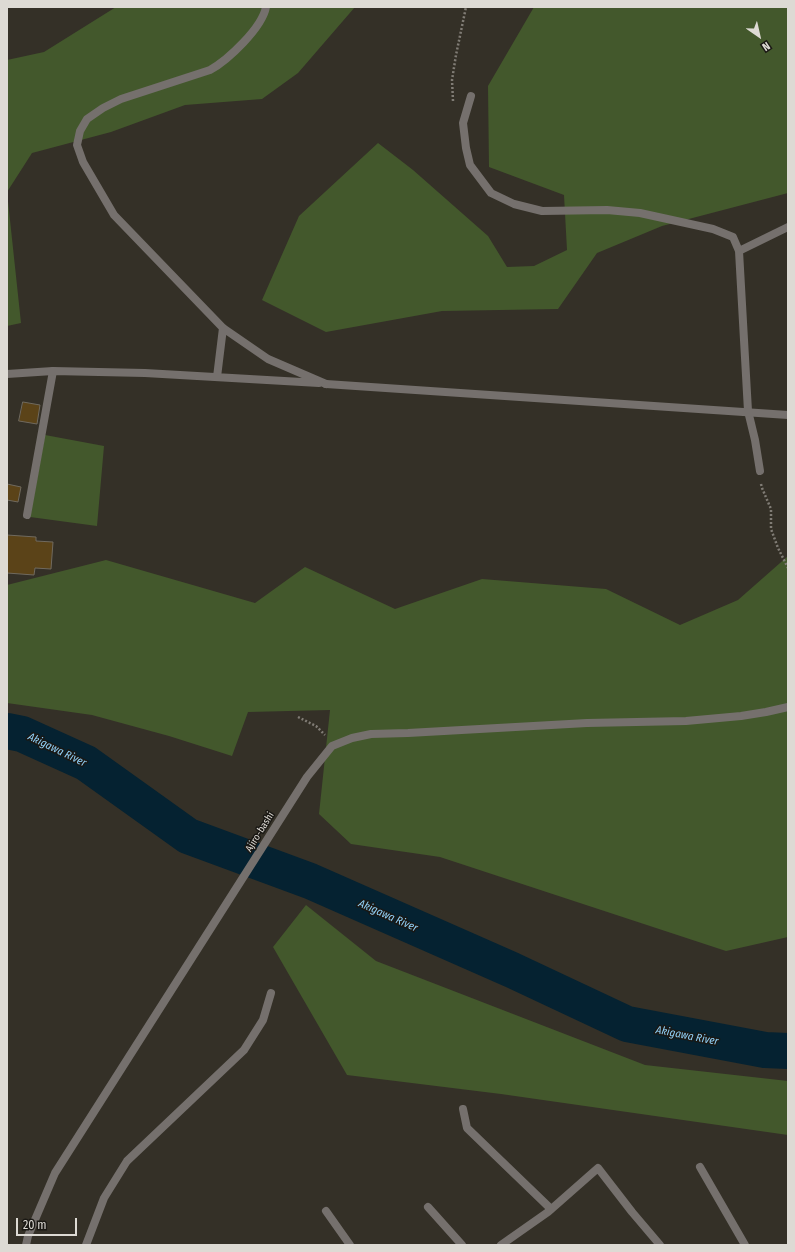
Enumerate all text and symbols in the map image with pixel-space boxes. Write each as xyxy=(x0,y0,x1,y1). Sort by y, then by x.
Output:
north arrow xyxy=(739,16,779,56)
text: N xyxy=(760,39,772,54)
water label: Akigawa River xyxy=(26,730,88,770)
street label: Ajiro-bashi xyxy=(243,810,277,854)
water label: Akigawa River xyxy=(356,897,420,935)
water label: Akigawa River xyxy=(655,1023,719,1049)
scale bar xyxy=(18,1210,79,1236)
text: 20 m xyxy=(23,1218,47,1232)

